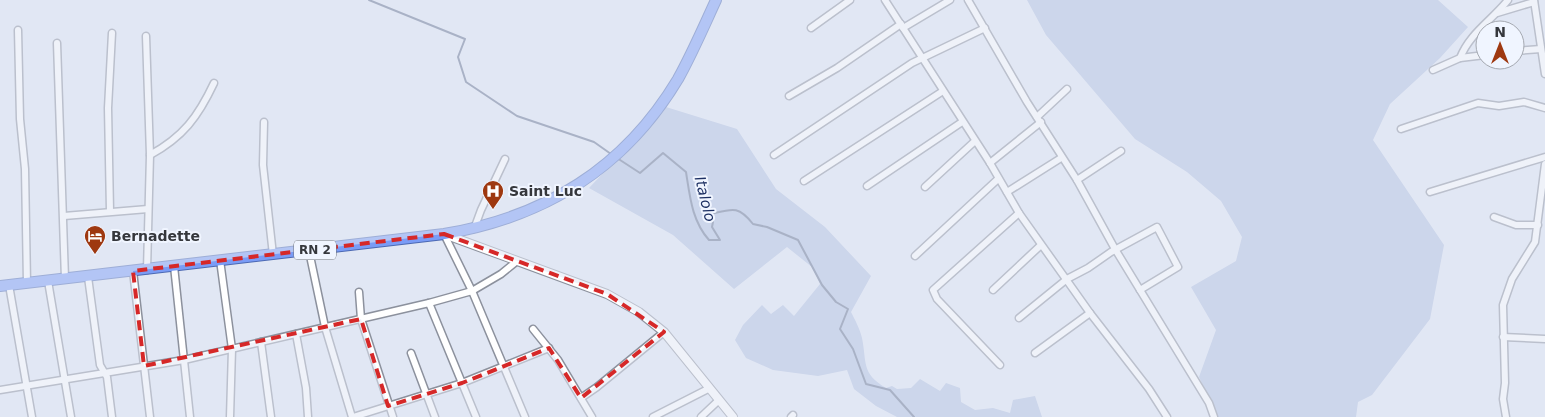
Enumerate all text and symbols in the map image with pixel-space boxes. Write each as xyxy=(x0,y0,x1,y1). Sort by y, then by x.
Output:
north arrow xyxy=(1475,20,1525,70)
text: N xyxy=(1494,24,1506,40)
water label: Italolo xyxy=(691,174,719,224)
hospital icon: Saint Luc xyxy=(481,179,505,210)
place label: Saint Luc xyxy=(509,183,582,199)
hotel icon: Bernadette xyxy=(83,224,107,255)
place label: Bernadette xyxy=(111,228,200,244)
road number: RN 2 xyxy=(294,240,336,260)

